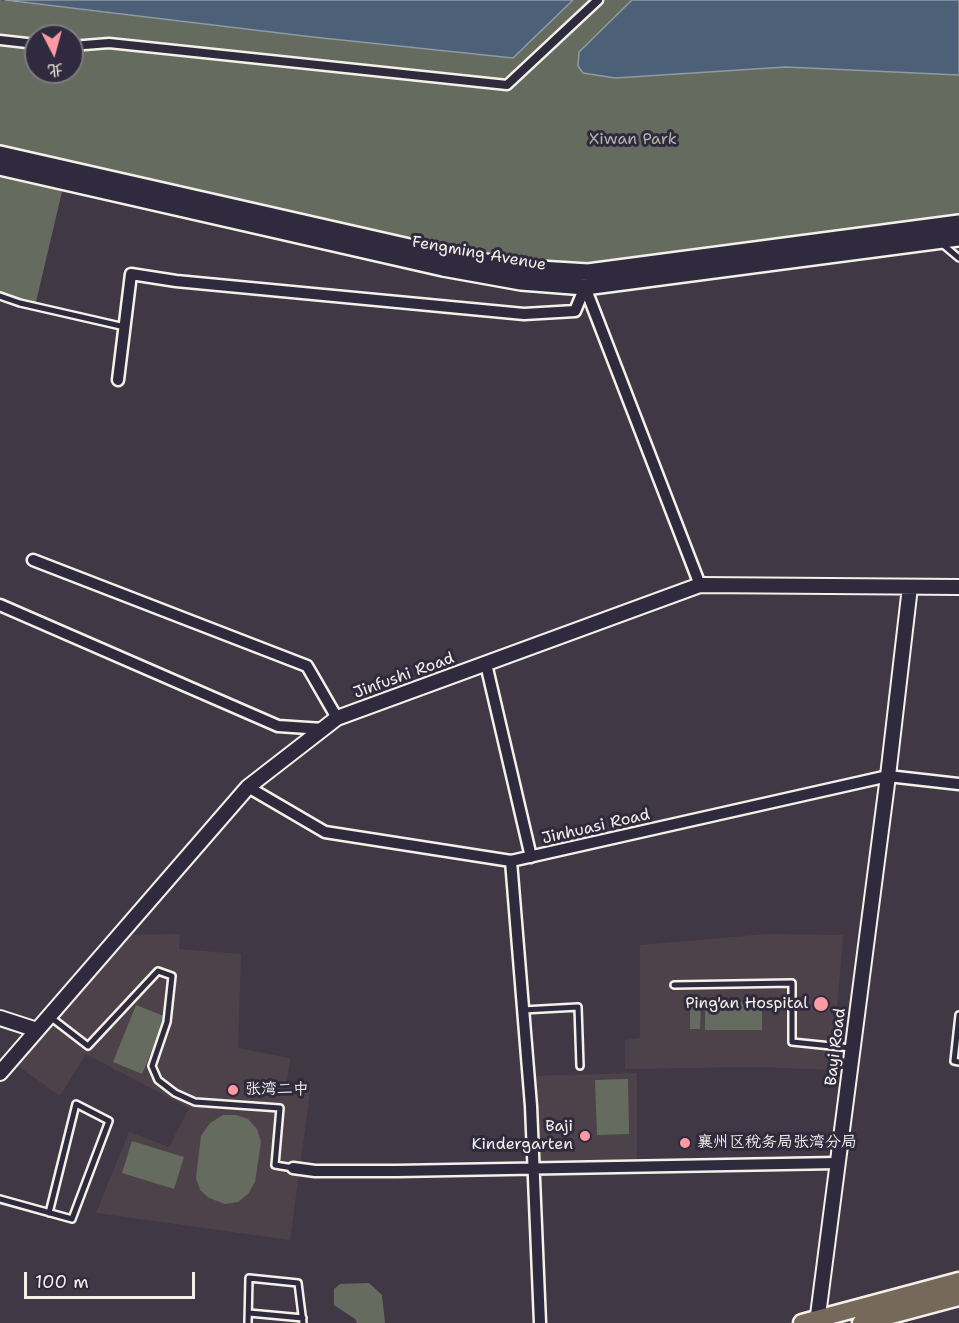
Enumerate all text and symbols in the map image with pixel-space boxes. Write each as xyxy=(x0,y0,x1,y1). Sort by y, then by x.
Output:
north arrow xyxy=(24,24,84,84)
text: 北 xyxy=(47,59,65,82)
park label: Xiwan Park xyxy=(589,130,677,150)
street label: Fengming Avenue xyxy=(410,233,548,275)
street label: Jinfushi Road xyxy=(351,649,457,703)
street label: Jinhuasi Road xyxy=(540,805,652,849)
place label: Ping'an Hospital xyxy=(685,994,808,1014)
marker: Ping'an Hospital xyxy=(812,995,830,1013)
street label: Bayi Road xyxy=(822,1007,850,1087)
place label: 张湾二中 xyxy=(245,1080,309,1100)
marker: 张湾二中 xyxy=(226,1083,240,1097)
place label: Baji Kindergarten xyxy=(471,1117,573,1155)
marker: Baji Kindergarten xyxy=(578,1129,592,1143)
place label: 襄州区税务局张湾分局 xyxy=(697,1133,857,1153)
marker: 襄州区税务局张湾分局 xyxy=(678,1136,692,1150)
scale bar xyxy=(27,1260,198,1298)
text: 100 m xyxy=(35,1270,89,1294)

